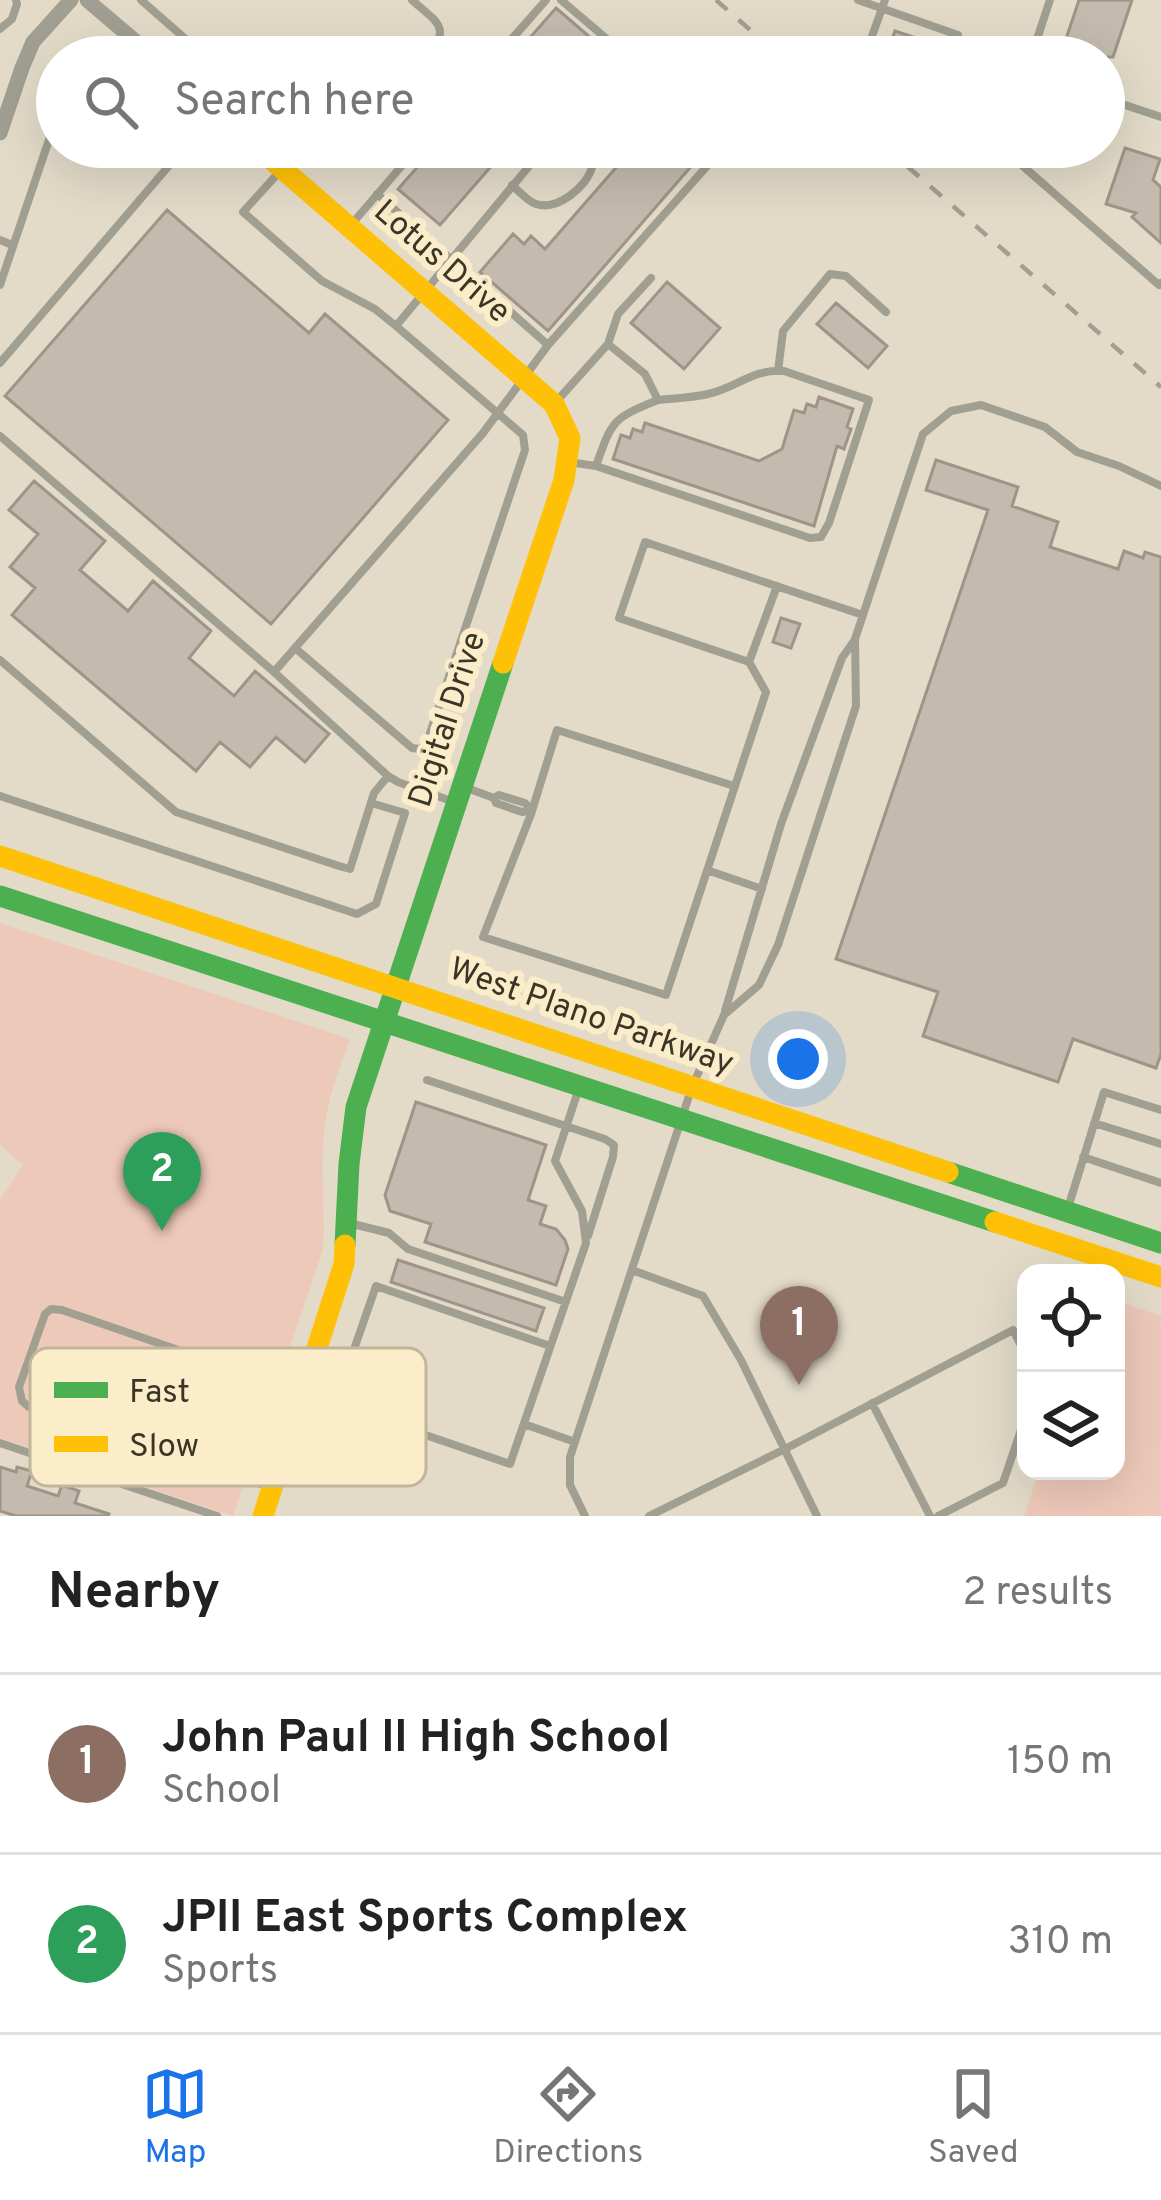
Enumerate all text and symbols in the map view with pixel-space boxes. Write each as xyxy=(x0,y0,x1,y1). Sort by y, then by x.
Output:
search box xyxy=(36,36,1125,168)
icon: search xyxy=(78,69,144,135)
text: Search here xyxy=(174,74,414,131)
street label: Lotus Drive xyxy=(364,192,518,334)
street label: Digital Drive xyxy=(401,627,497,813)
street label: West Plano Parkway xyxy=(443,950,739,1086)
your location xyxy=(768,1029,828,1089)
pin: 2 xyxy=(123,1132,201,1231)
map controls xyxy=(1017,1264,1125,1480)
button: locate xyxy=(1017,1264,1125,1372)
pin: 1 xyxy=(760,1286,838,1385)
legend xyxy=(30,1348,426,1486)
button: layers xyxy=(1017,1372,1125,1480)
text: Fast xyxy=(129,1373,190,1415)
text: Slow xyxy=(129,1427,199,1469)
text: Nearby xyxy=(48,1562,220,1627)
text: 2 results xyxy=(962,1570,1113,1619)
text: John Paul II High School xyxy=(162,1711,670,1768)
text: 1 xyxy=(79,1739,95,1788)
text: 150 m xyxy=(1007,1739,1113,1788)
text: School xyxy=(162,1768,281,1817)
text: JPII East Sports Complex xyxy=(162,1891,688,1948)
text: 2 xyxy=(75,1919,99,1968)
text: 310 m xyxy=(1008,1919,1113,1968)
text: Sports xyxy=(162,1948,278,1997)
tab: Map xyxy=(142,2061,208,2175)
tab: Directions xyxy=(493,2061,643,2175)
tab: Saved xyxy=(928,2061,1019,2175)

